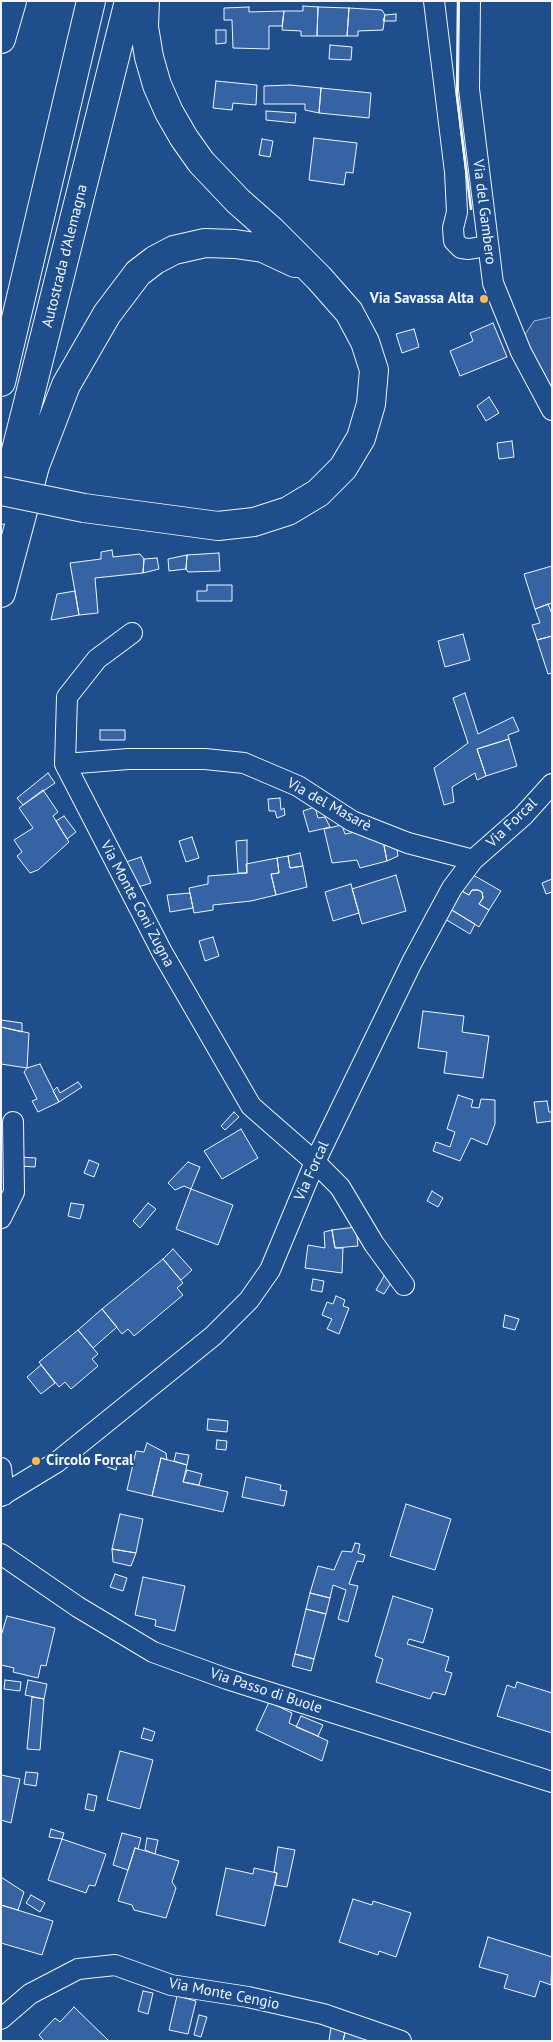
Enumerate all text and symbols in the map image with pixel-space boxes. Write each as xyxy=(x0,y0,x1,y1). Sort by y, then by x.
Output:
street label: Via del Gambero xyxy=(469,158,499,266)
street label: Autostrada d'Alemagna xyxy=(39,183,91,329)
place label: Via Savassa Alta xyxy=(370,290,474,308)
marker: Via Savassa Alta xyxy=(478,293,490,305)
street label: Via del Masarè xyxy=(284,774,374,836)
street label: Via Forcal xyxy=(483,794,541,852)
street label: Via Monte Coni Zugna xyxy=(96,838,178,970)
street label: Via Forcal xyxy=(291,1138,333,1204)
place label: Circolo Forcal xyxy=(46,1452,134,1470)
marker: Circolo Forcal xyxy=(30,1455,42,1467)
street label: Via Passo di Buole xyxy=(208,1664,324,1718)
street label: Via Monte Cengio xyxy=(167,1974,281,2014)

